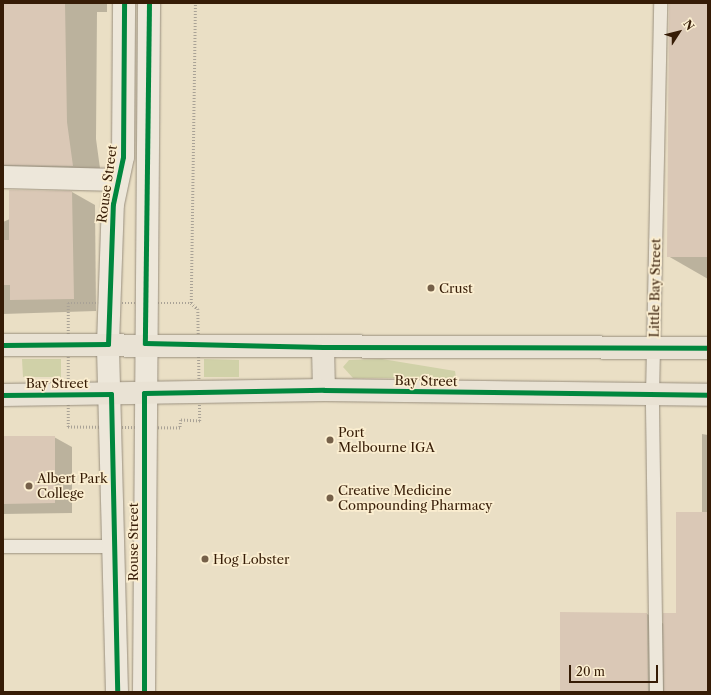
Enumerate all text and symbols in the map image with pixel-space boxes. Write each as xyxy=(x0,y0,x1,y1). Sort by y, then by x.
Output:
north arrow xyxy=(659,12,699,52)
text: N xyxy=(680,17,697,33)
street label: Rouse Street xyxy=(94,144,120,224)
street label: Little Bay Street xyxy=(646,238,664,338)
place label: Crust xyxy=(439,280,473,296)
marker: Crust xyxy=(426,283,436,293)
street label: Bay Street xyxy=(394,373,458,389)
street label: Bay Street xyxy=(25,375,89,391)
place label: Port Melbourne IGA xyxy=(338,425,435,456)
marker: Port Melbourne IGA xyxy=(325,435,335,445)
place label: Albert Park College xyxy=(37,471,107,502)
marker: Albert Park College xyxy=(24,481,34,491)
place label: Creative Medicine Compounding Pharmacy xyxy=(338,483,492,514)
marker: Creative Medicine Compounding Pharmacy xyxy=(325,493,335,503)
street label: Rouse Street xyxy=(125,503,141,581)
place label: Hog Lobster xyxy=(213,551,289,567)
marker: Hog Lobster xyxy=(200,554,210,564)
scale bar xyxy=(571,657,660,683)
text: 20 m xyxy=(576,664,605,679)

